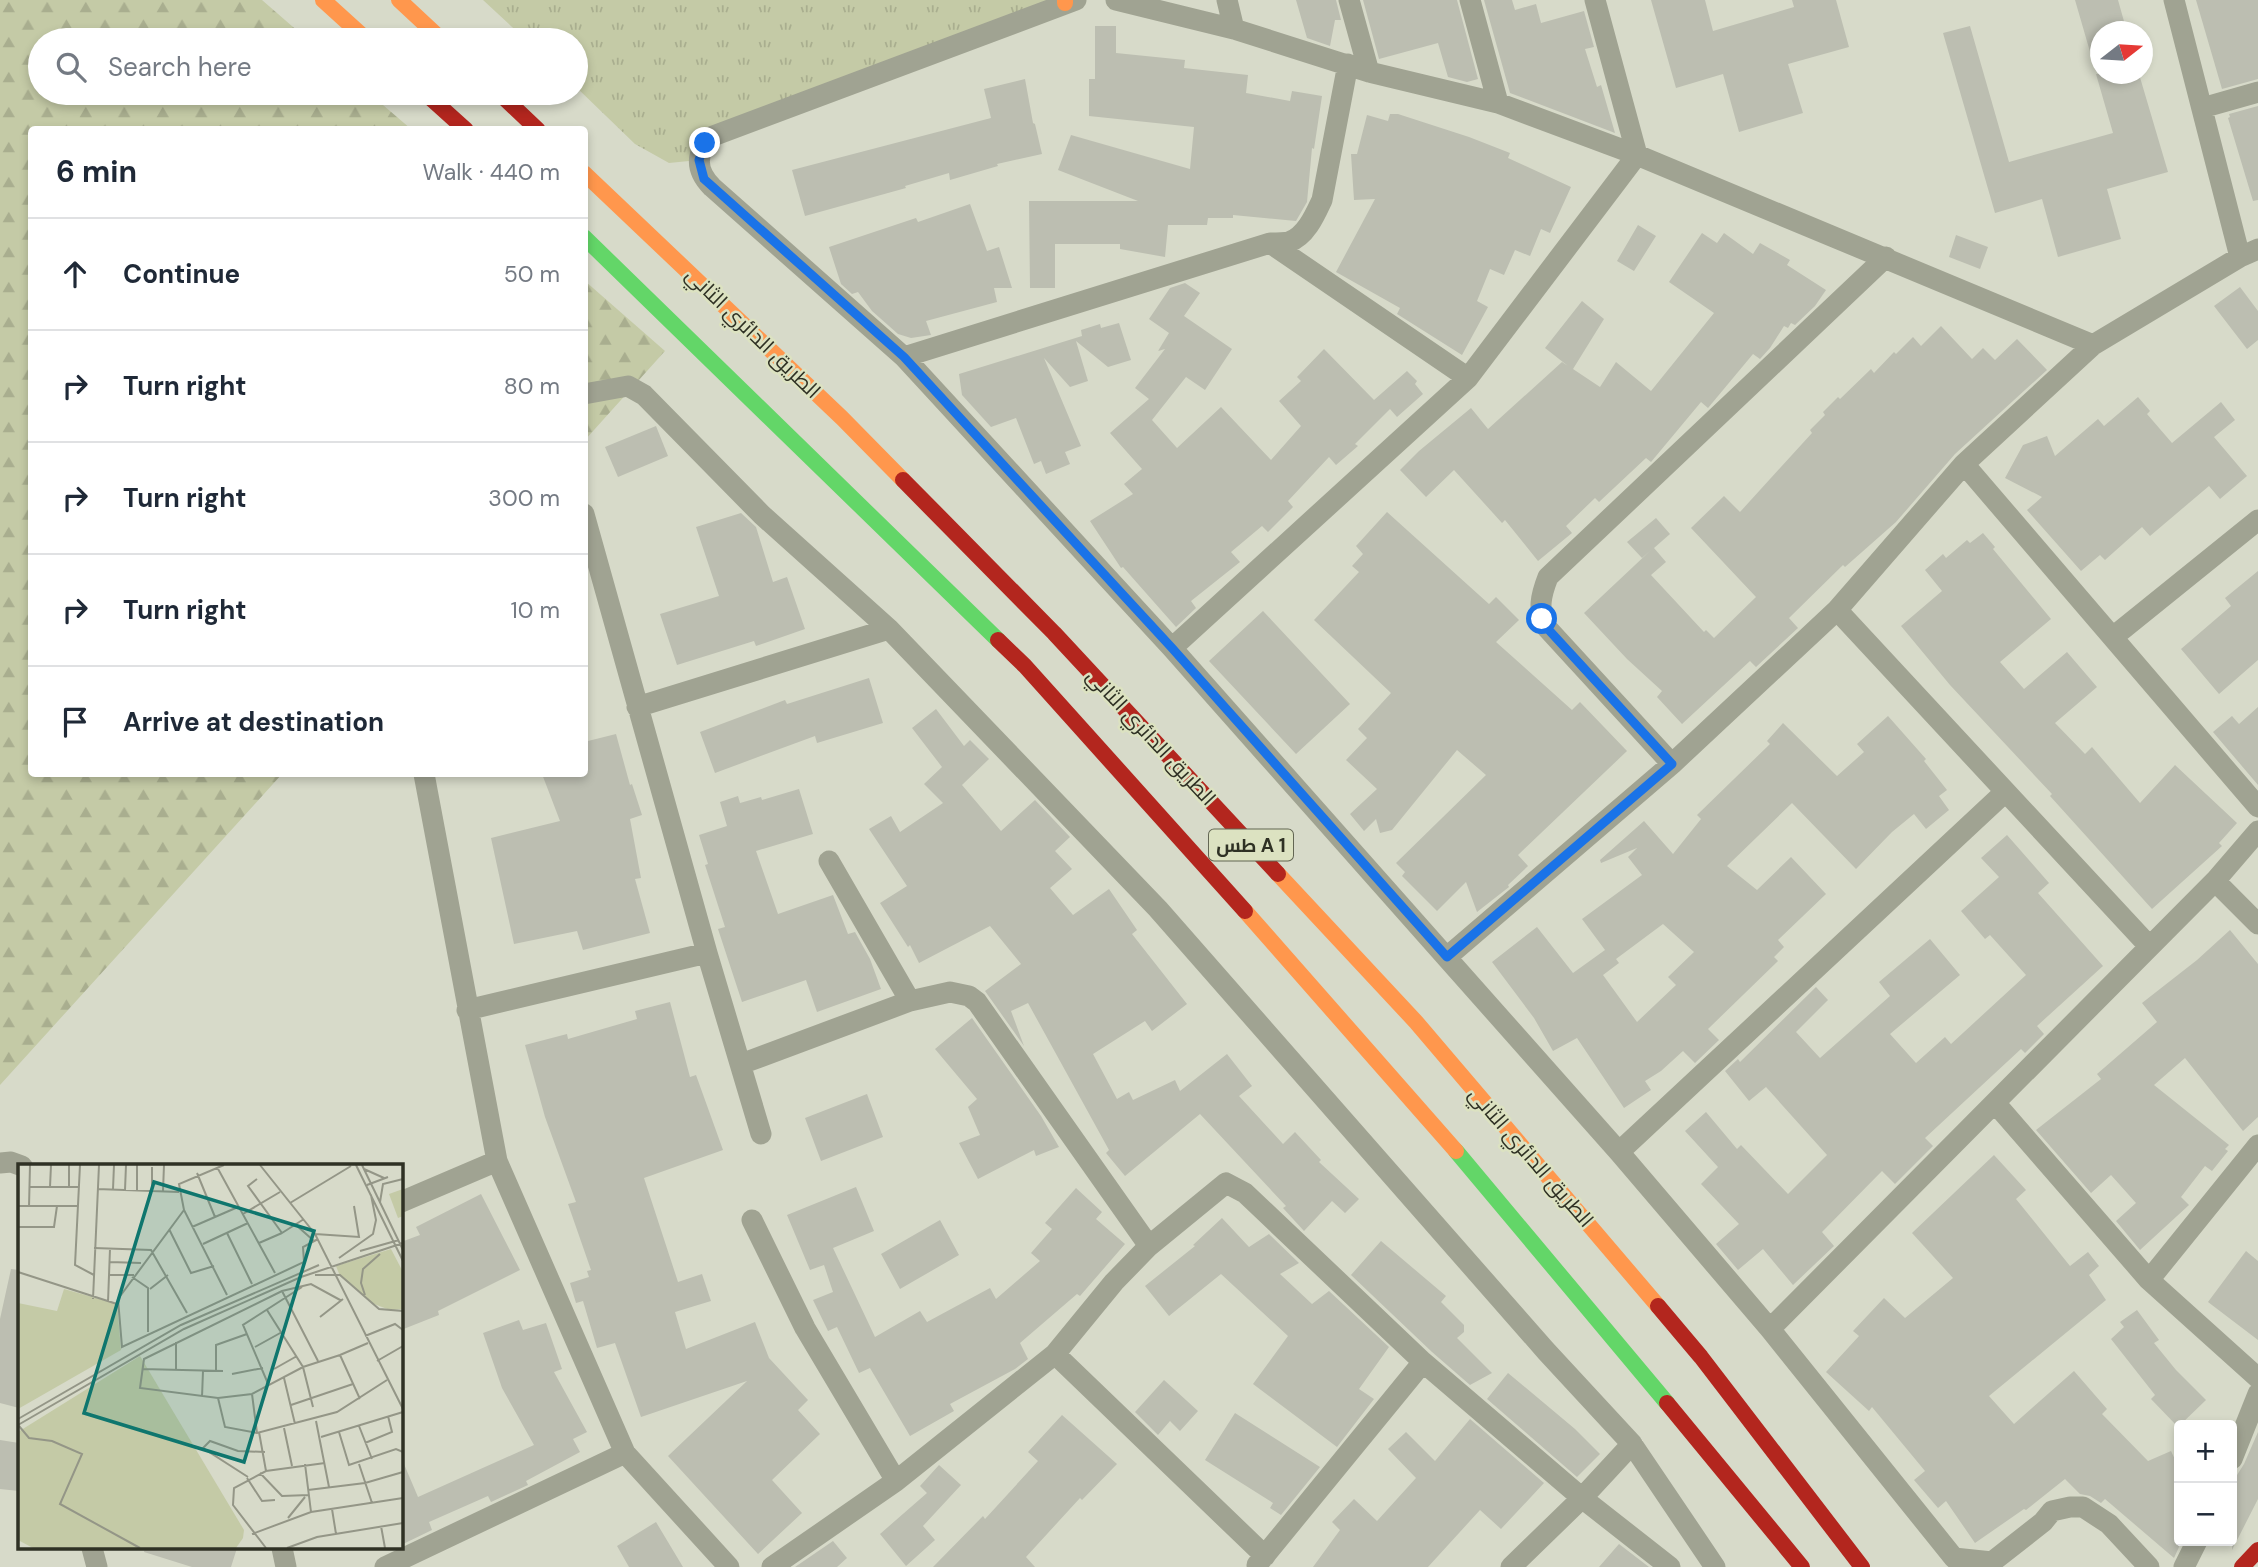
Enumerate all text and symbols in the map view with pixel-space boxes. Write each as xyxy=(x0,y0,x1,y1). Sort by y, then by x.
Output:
north arrow xyxy=(2090,21,2153,84)
search box xyxy=(28,28,588,105)
icon: search xyxy=(52,48,90,86)
text: Search here xyxy=(108,50,251,84)
route end xyxy=(689,127,720,158)
text: 6 min xyxy=(56,152,137,191)
text: Walk · 440 m xyxy=(423,157,560,187)
icon: ahead xyxy=(56,255,94,293)
text: Continue xyxy=(123,257,240,291)
text: 50 m xyxy=(504,259,560,289)
street label: الطريق الدائري الثاني xyxy=(678,261,827,406)
icon: right xyxy=(56,367,94,405)
text: Turn right xyxy=(123,369,247,403)
text: 80 m xyxy=(504,371,560,401)
icon: right xyxy=(56,479,94,517)
text: Turn right xyxy=(123,481,247,515)
text: 300 m xyxy=(488,483,560,513)
icon: right xyxy=(56,591,94,629)
text: Turn right xyxy=(123,593,247,627)
text: 10 m xyxy=(510,595,560,625)
route start xyxy=(1526,603,1557,634)
street label: الطريق الدائري الثاني xyxy=(1079,662,1222,813)
icon: arrive xyxy=(56,703,94,741)
text: Arrive at destination xyxy=(123,705,384,739)
road number: طس A 1 xyxy=(1209,830,1293,860)
street label: الطريق الدائري الثاني xyxy=(1461,1081,1600,1235)
inset map xyxy=(18,1164,402,1550)
map controls xyxy=(2174,1420,2237,1546)
button: + xyxy=(2174,1420,2237,1483)
button: − xyxy=(2174,1483,2237,1546)

